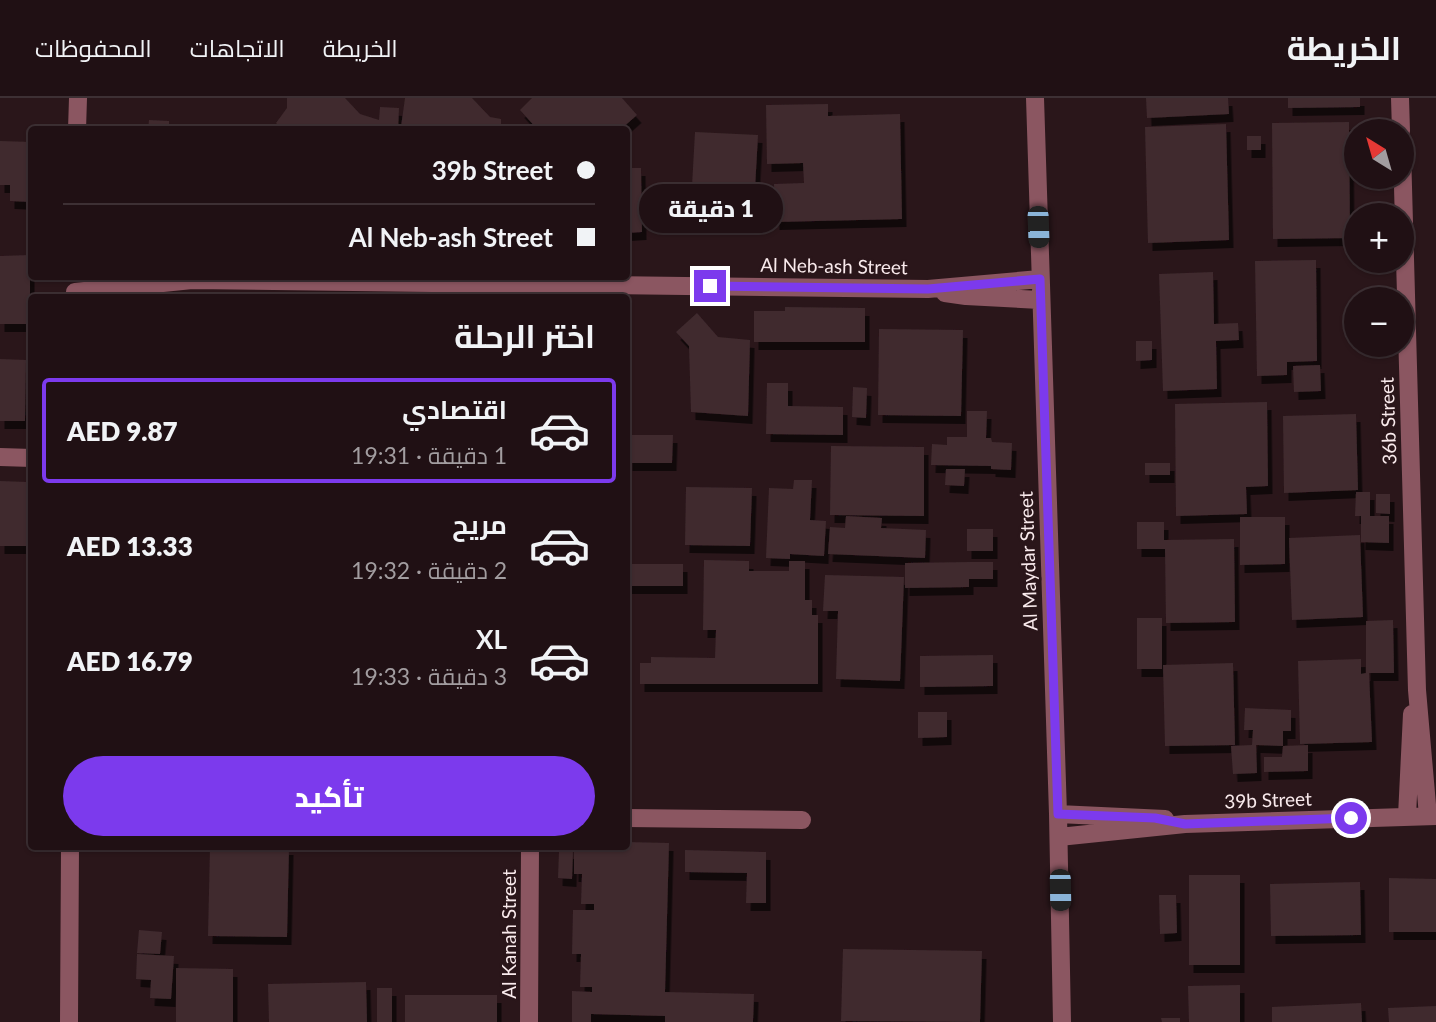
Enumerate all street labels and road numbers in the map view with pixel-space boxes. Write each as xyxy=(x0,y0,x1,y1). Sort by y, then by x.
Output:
street label: Al Neb-ash Street xyxy=(760,253,908,278)
street label: 36b Street xyxy=(1374,377,1401,465)
street label: Al Maydar Street xyxy=(1014,491,1041,631)
street label: 39b Street xyxy=(1224,786,1312,813)
street label: Al Kanah Street xyxy=(497,869,520,999)

